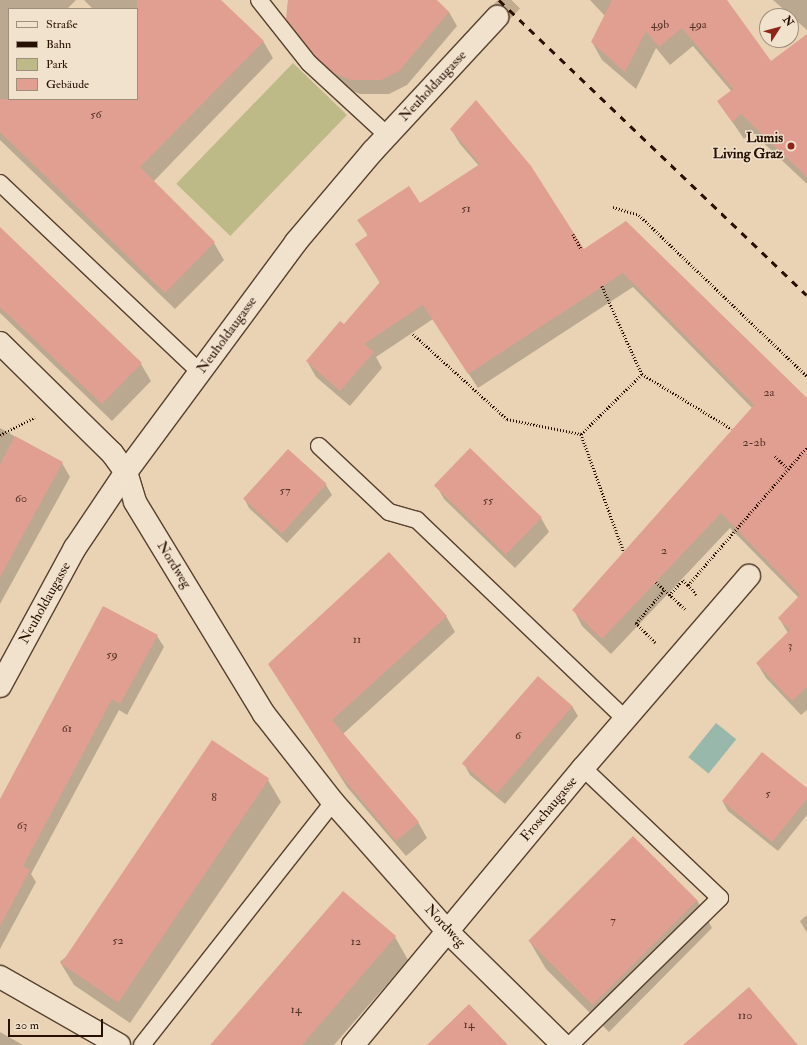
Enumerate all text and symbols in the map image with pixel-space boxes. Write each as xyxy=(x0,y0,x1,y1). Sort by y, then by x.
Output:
legend xyxy=(8,8,138,100)
north arrow xyxy=(759,8,799,48)
text: N xyxy=(780,13,796,29)
text: Straße xyxy=(46,17,77,32)
house number: 49b xyxy=(651,18,669,32)
house number: 49a xyxy=(689,18,707,32)
text: Bahn xyxy=(46,37,71,52)
street label: Neuholdaugasse xyxy=(396,47,470,125)
text: Park xyxy=(46,57,68,72)
text: Gebäude xyxy=(46,77,89,92)
house number: 56 xyxy=(90,108,102,122)
place label: Lumis Living Graz xyxy=(713,130,783,162)
marker: Lumis Living Graz xyxy=(786,141,796,151)
house number: 51 xyxy=(461,202,471,216)
street label: Neuholdaugasse xyxy=(194,293,260,377)
house number: 2a xyxy=(763,386,775,400)
house number: 2-2b xyxy=(742,436,766,450)
house number: 57 xyxy=(280,484,290,498)
house number: 60 xyxy=(15,492,27,506)
house number: 55 xyxy=(483,494,493,508)
street label: Nordweg xyxy=(153,538,195,592)
house number: 2 xyxy=(661,544,667,558)
street label: Neuholdaugasse xyxy=(16,559,74,647)
house number: 11 xyxy=(353,633,361,647)
house number: 3 xyxy=(788,639,792,653)
house number: 59 xyxy=(106,648,118,662)
house number: 61 xyxy=(62,722,72,736)
house number: 6 xyxy=(515,729,521,743)
street label: Froschaugasse xyxy=(517,773,581,845)
house number: 5 xyxy=(765,787,771,801)
house number: 8 xyxy=(211,791,217,805)
house number: 63 xyxy=(17,819,27,833)
street label: Nordweg xyxy=(421,901,469,951)
house number: 7 xyxy=(610,914,616,928)
house number: 52 xyxy=(112,934,124,948)
house number: 12 xyxy=(351,935,361,949)
house number: 14 xyxy=(291,1003,301,1017)
house number: 110 xyxy=(738,1009,752,1023)
scale bar xyxy=(10,1011,105,1037)
text: 20 m xyxy=(15,1018,39,1033)
house number: 14 xyxy=(464,1018,474,1032)

